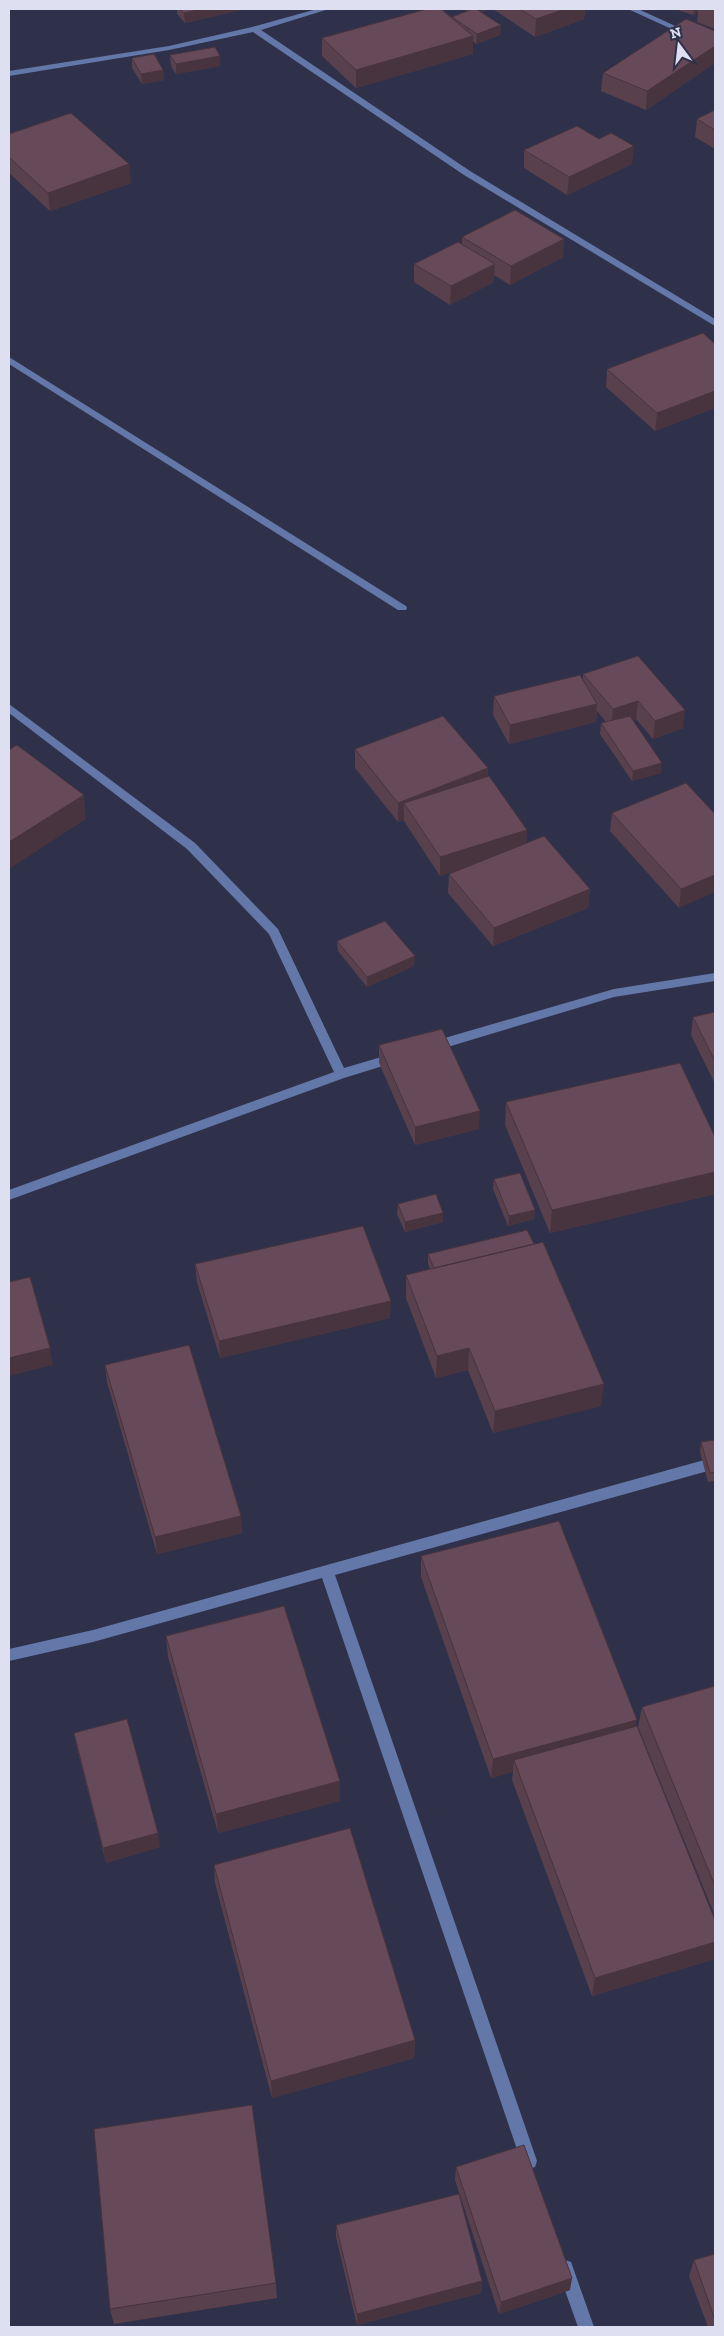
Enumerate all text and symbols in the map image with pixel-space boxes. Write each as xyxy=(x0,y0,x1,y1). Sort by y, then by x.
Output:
north arrow xyxy=(654,20,704,70)
text: N xyxy=(668,23,683,43)

